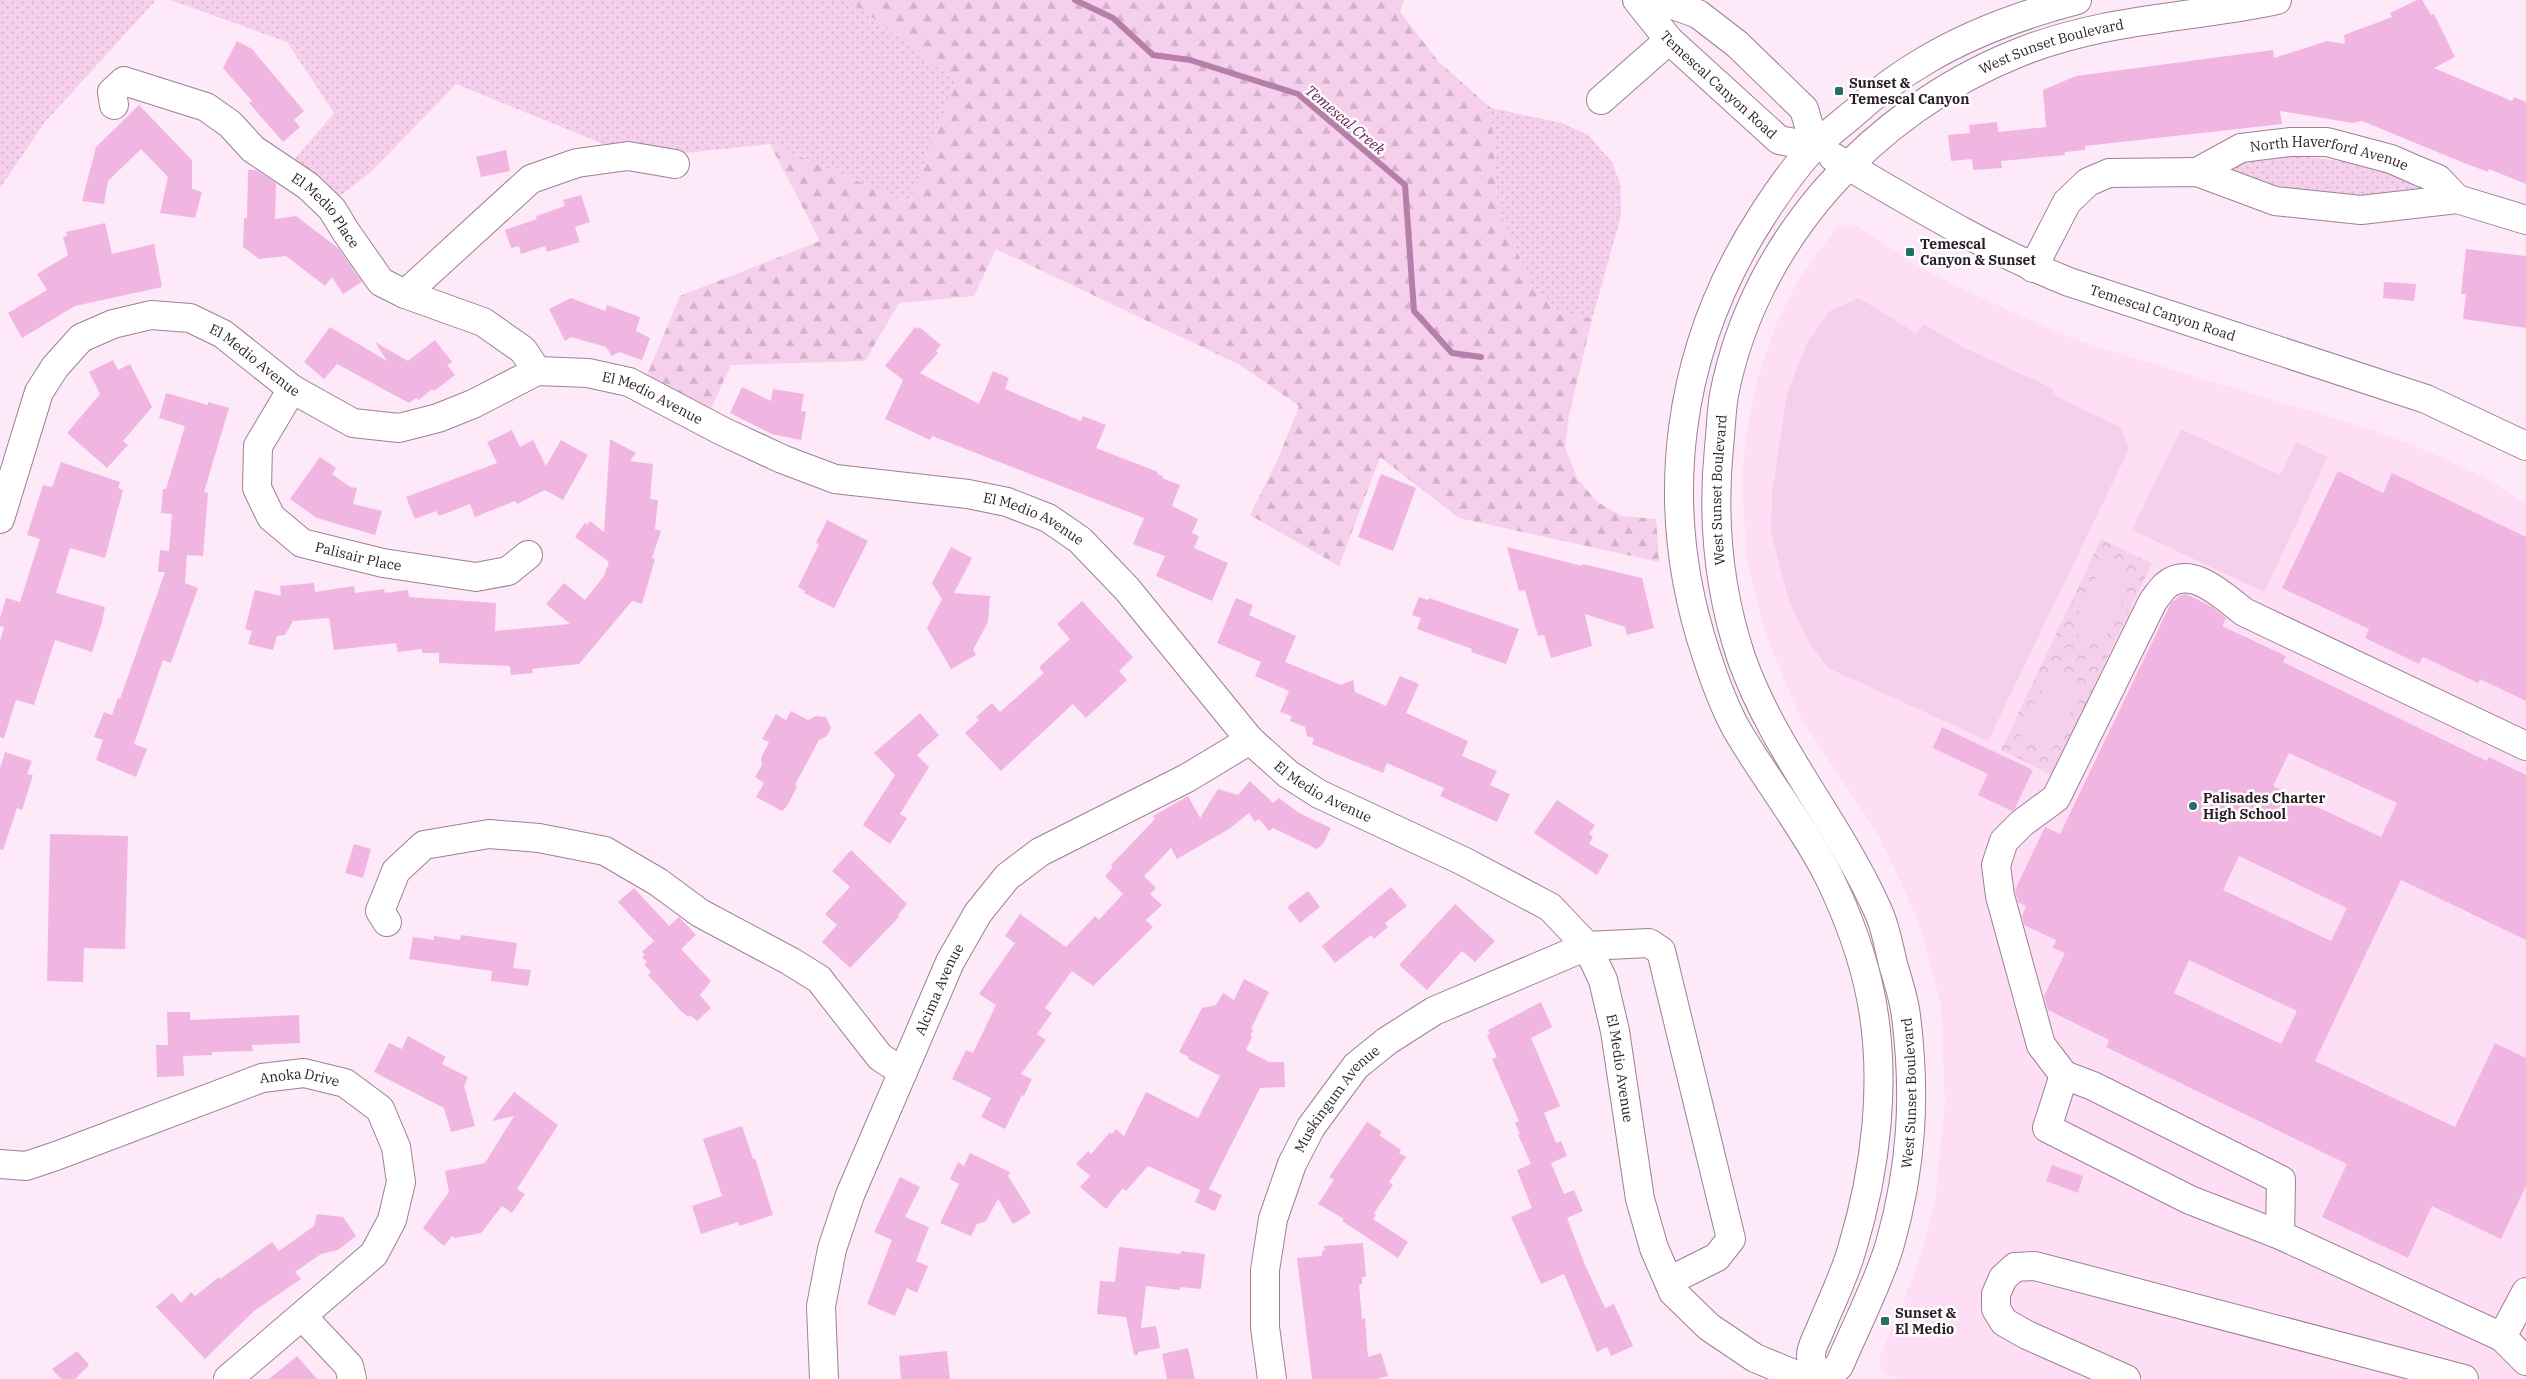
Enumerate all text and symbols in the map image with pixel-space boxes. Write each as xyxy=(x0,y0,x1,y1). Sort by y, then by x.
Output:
street label: West Sunset Boulevard xyxy=(1976,15,2126,78)
street label: Temescal Canyon Road xyxy=(1656,27,1781,143)
place label: Sunset & Temescal Canyon xyxy=(1849,74,1969,108)
water label: Temescal Creek xyxy=(1301,81,1389,159)
marker: Sunset & Temescal Canyon xyxy=(1833,85,1845,97)
street label: North Haverford Avenue xyxy=(2249,133,2411,175)
street label: El Medio Place xyxy=(288,169,363,252)
place label: Temescal Canyon & Sunset xyxy=(1920,235,2036,269)
marker: Temescal Canyon & Sunset xyxy=(1904,246,1916,258)
street label: Temescal Canyon Road xyxy=(2088,280,2238,345)
street label: El Medio Avenue xyxy=(206,320,303,400)
street label: El Medio Avenue xyxy=(600,367,706,428)
street label: West Sunset Boulevard xyxy=(1707,413,1731,566)
street label: El Medio Avenue xyxy=(982,488,1087,549)
street label: Palisair Place xyxy=(313,538,403,575)
street label: El Medio Avenue xyxy=(1270,757,1375,826)
place label: Palisades Charter High School xyxy=(2203,789,2325,823)
marker: Palisades Charter High School xyxy=(2187,800,2199,812)
street label: Alcima Avenue xyxy=(911,940,968,1038)
street label: El Medio Avenue xyxy=(1602,1012,1637,1124)
street label: West Sunset Boulevard xyxy=(1897,1016,1920,1170)
street label: Muskingum Avenue xyxy=(1290,1041,1383,1156)
street label: Anoka Drive xyxy=(259,1064,341,1090)
place label: Sunset & El Medio xyxy=(1895,1304,1957,1338)
marker: Sunset & El Medio xyxy=(1879,1315,1891,1327)

